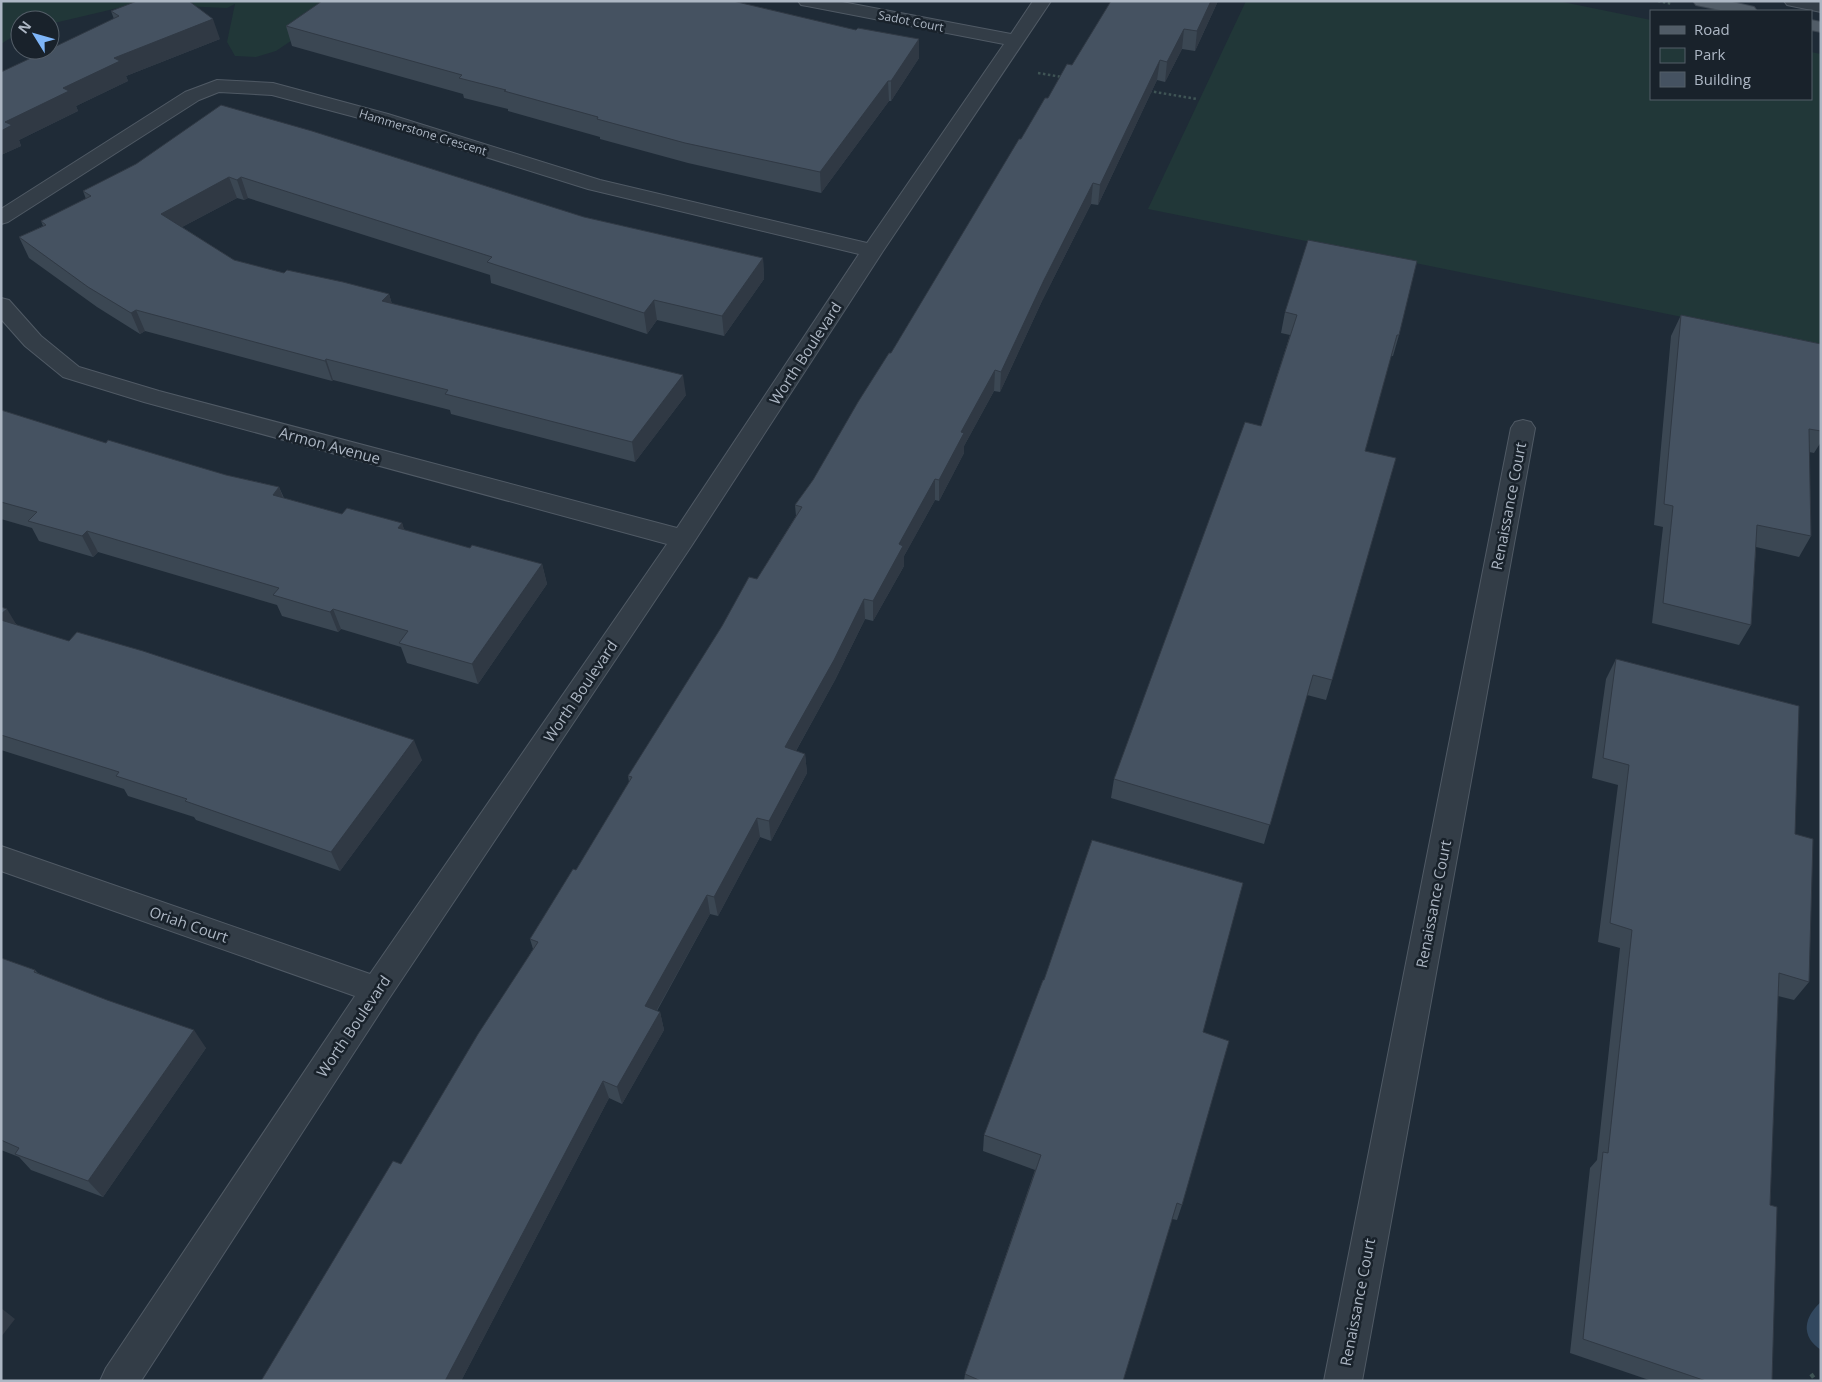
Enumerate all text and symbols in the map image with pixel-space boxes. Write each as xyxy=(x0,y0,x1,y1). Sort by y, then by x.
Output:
street label: Sadot Court xyxy=(877,6,945,36)
north arrow xyxy=(10,10,60,60)
legend xyxy=(1650,10,1812,100)
text: N xyxy=(13,17,35,37)
text: Road xyxy=(1694,19,1730,39)
text: Park xyxy=(1694,44,1725,64)
text: Building xyxy=(1694,69,1751,89)
street label: Hammerstone Crescent xyxy=(357,104,489,160)
street label: Worth Boulevard xyxy=(764,298,846,408)
street label: Armon Avenue xyxy=(277,422,383,468)
street label: Renaissance Court xyxy=(1486,441,1530,571)
street label: Worth Boulevard xyxy=(539,636,621,746)
street label: Renaissance Court xyxy=(1411,839,1455,969)
street label: Oriah Court xyxy=(147,901,231,947)
street label: Worth Boulevard xyxy=(312,971,394,1081)
street label: Renaissance Court xyxy=(1335,1237,1379,1367)

